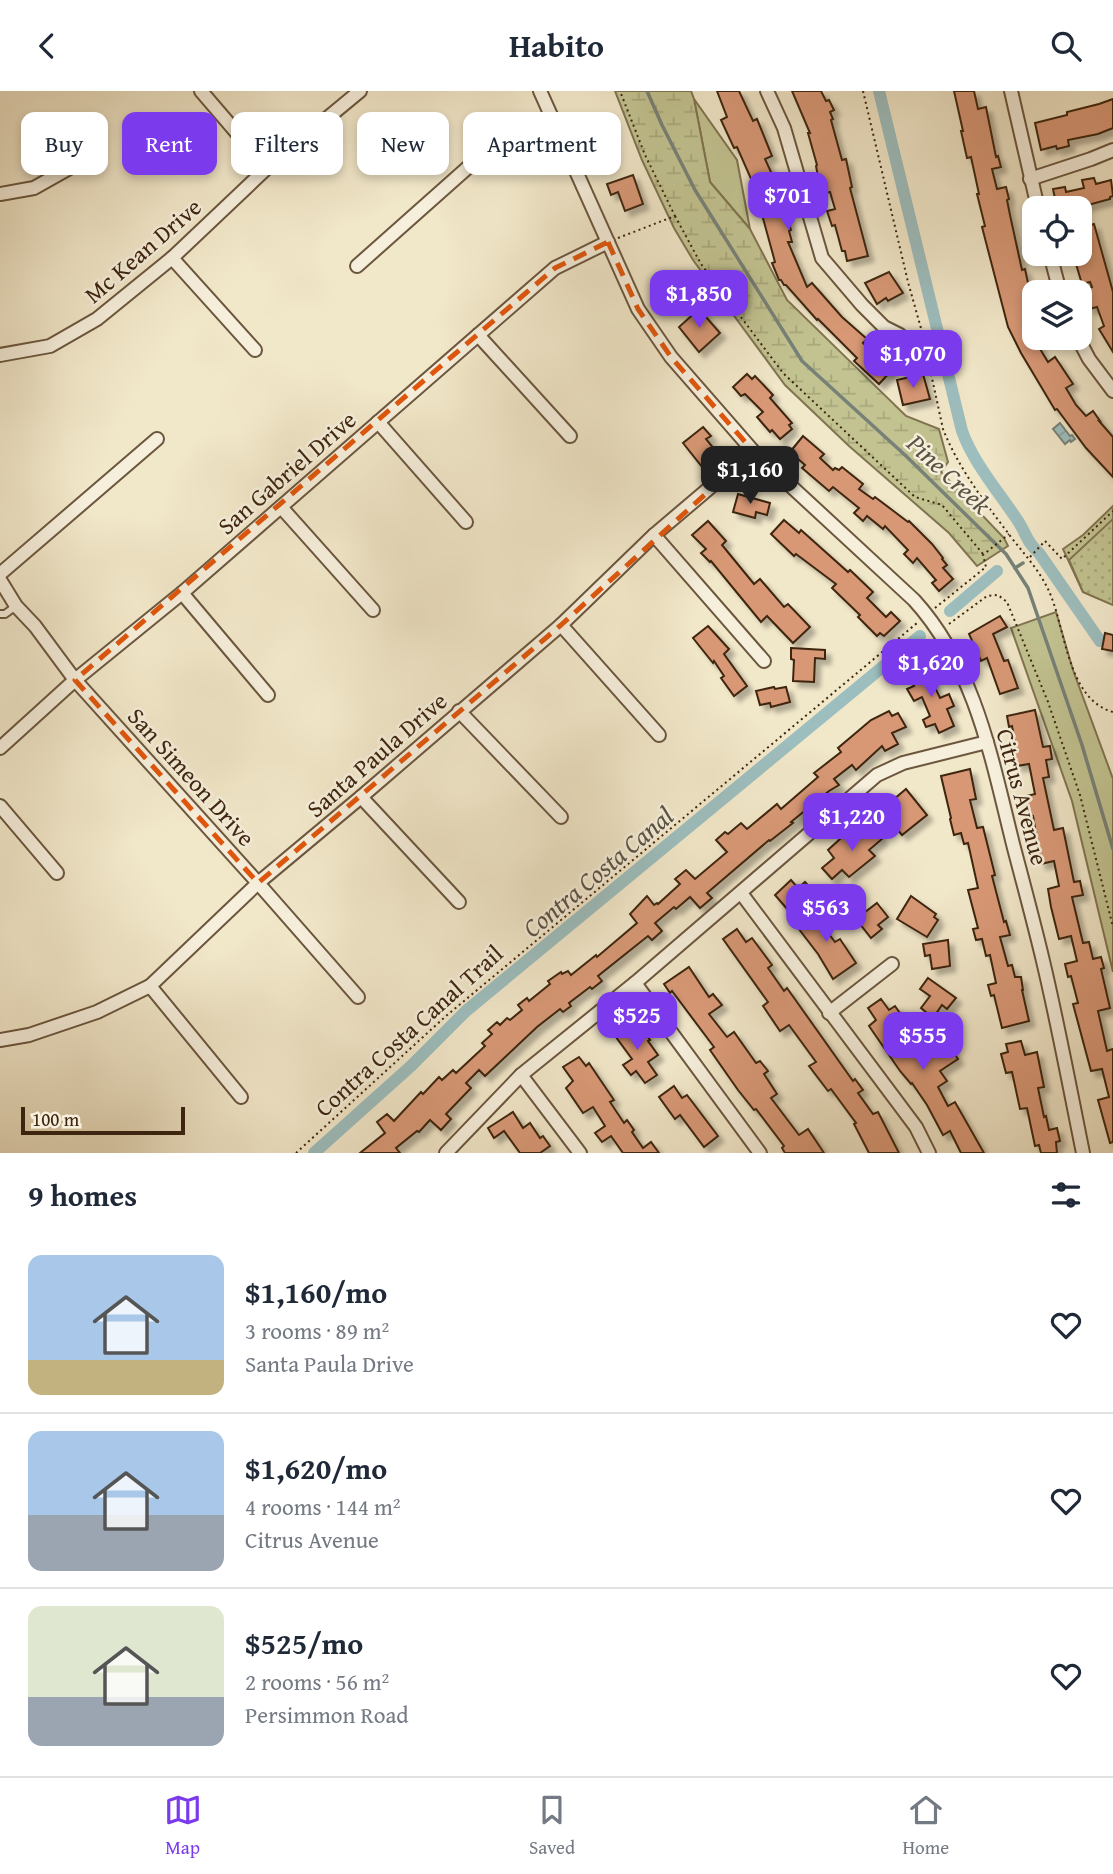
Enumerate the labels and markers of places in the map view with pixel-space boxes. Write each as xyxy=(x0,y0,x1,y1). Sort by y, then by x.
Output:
pin: $701 xyxy=(747,173,829,232)
pin: $1,850 xyxy=(642,271,756,330)
pin: $1,070 xyxy=(856,331,970,390)
pin: $1,160 xyxy=(693,447,807,506)
pin: $1,620 xyxy=(874,639,988,699)
pin: $1,220 xyxy=(795,793,909,853)
pin: $563 xyxy=(785,885,867,944)
pin: $525 xyxy=(596,993,678,1052)
pin: $555 xyxy=(882,1013,964,1072)

